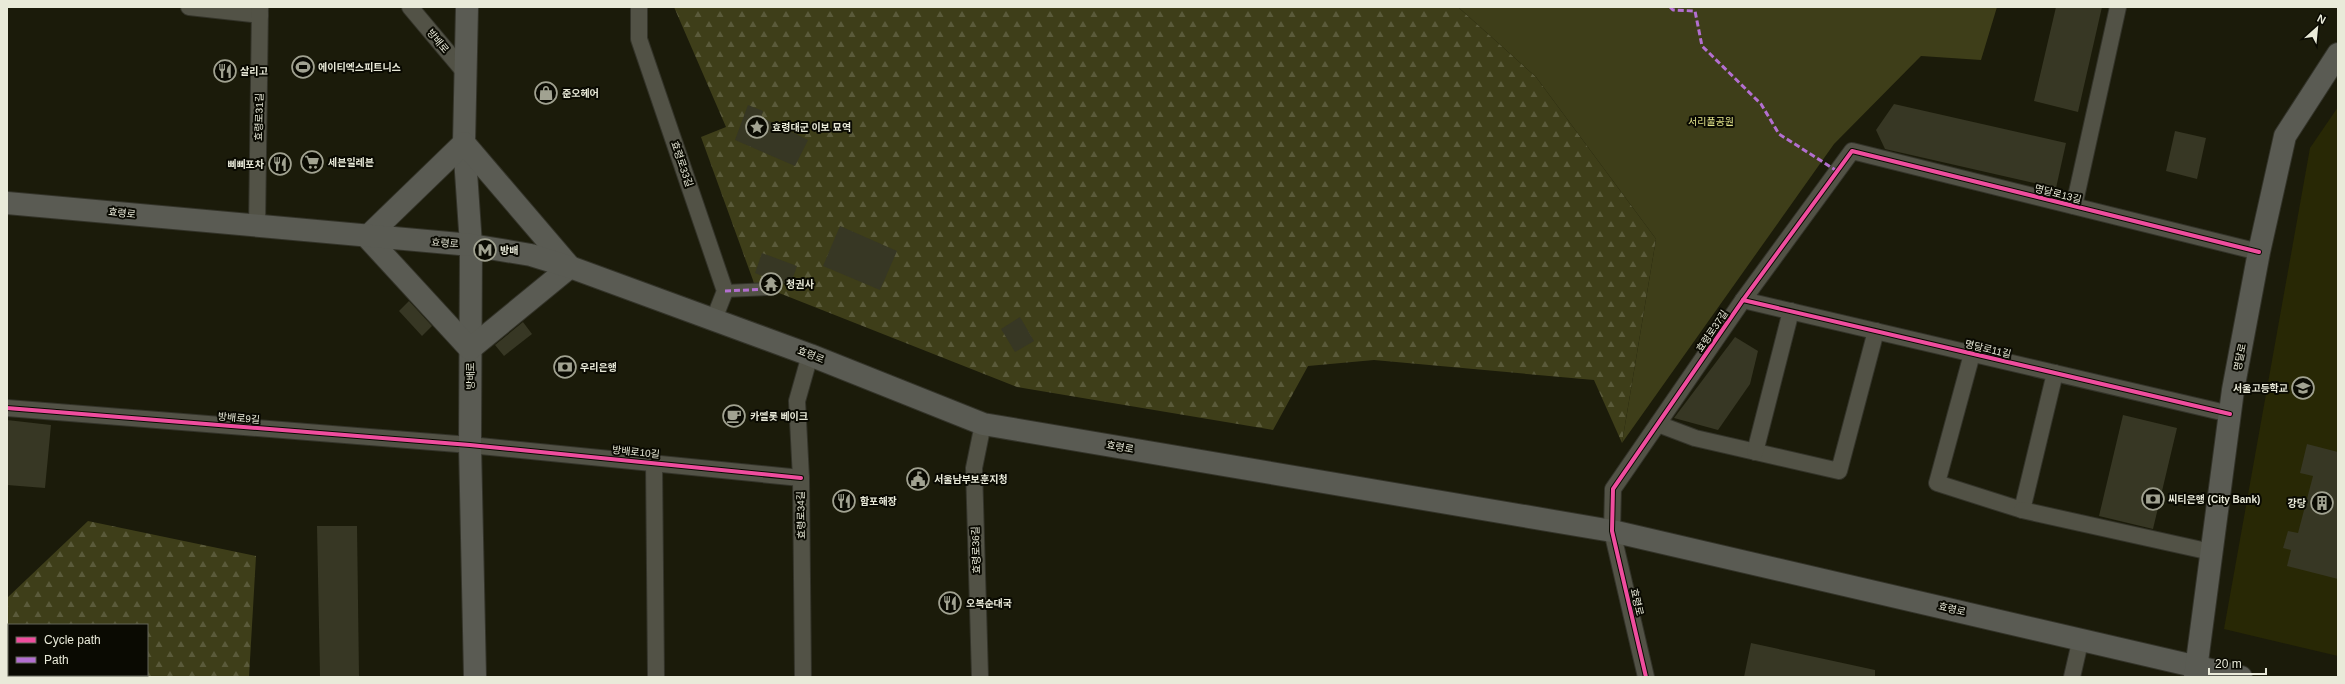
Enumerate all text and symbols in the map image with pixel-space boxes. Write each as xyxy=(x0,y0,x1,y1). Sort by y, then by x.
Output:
north arrow xyxy=(2297,8,2337,48)
text: N xyxy=(2315,12,2328,26)
street label: 방배로 xyxy=(425,27,451,55)
sports icon: 에이티엑스피트니스 xyxy=(290,54,316,80)
restaurant icon: 살리고 xyxy=(212,58,238,84)
place label: 에이티엑스피트니스 xyxy=(318,62,401,73)
place label: 살리고 xyxy=(240,66,268,77)
shop icon: 준오헤어 xyxy=(533,80,559,106)
place label: 준오헤어 xyxy=(562,88,599,99)
street label: 효령로31길 xyxy=(253,93,265,141)
place icon: 효령대군 이보 묘역 xyxy=(744,114,770,140)
park label: 서리풀공원 xyxy=(1688,116,1734,127)
place label: 효령대군 이보 묘역 xyxy=(772,122,851,133)
street label: 효령로33길 xyxy=(669,140,695,188)
supermarket icon: 세븐일레븐 xyxy=(299,149,325,175)
restaurant icon: 삐삐포차 xyxy=(267,151,293,177)
place label: 세븐일레븐 xyxy=(328,157,374,168)
place label: 삐삐포차 xyxy=(227,159,265,170)
street label: 명달로13길 xyxy=(2033,183,2083,205)
street label: 효령로 xyxy=(108,206,136,220)
street label: 효령로 xyxy=(431,237,459,249)
metro station icon: 방배 xyxy=(472,237,498,263)
place label: 방배 xyxy=(500,245,518,256)
temple icon: 청권사 xyxy=(758,271,784,297)
place label: 청권사 xyxy=(786,279,814,290)
street label: 효령로37길 xyxy=(1694,308,1730,354)
street label: 명달로11길 xyxy=(1964,338,2012,360)
street label: 명달로 xyxy=(2232,342,2248,372)
street label: 효령로 xyxy=(796,345,826,365)
bank icon: 우리은행 xyxy=(552,354,578,380)
street label: 방배로 xyxy=(465,362,476,390)
place label: 우리은행 xyxy=(580,362,617,373)
school or university icon: 서울고등학교 xyxy=(2290,375,2316,401)
place label: 서울고등학교 xyxy=(2233,382,2288,394)
cafe icon: 카멜롯 베이크 xyxy=(721,403,747,429)
street label: 방배로9길 xyxy=(217,411,261,425)
place label: 카멜롯 베이크 xyxy=(750,411,808,422)
street label: 효령로 xyxy=(1105,439,1135,455)
street label: 방배로10길 xyxy=(612,444,660,460)
public building icon: 서울남부보훈지청 xyxy=(905,466,931,492)
place label: 서울남부보훈지청 xyxy=(934,474,1008,485)
bank icon: 씨티은행 (City Bank) xyxy=(2140,486,2166,512)
restaurant icon: 함포해장 xyxy=(831,488,857,514)
building icon: 강당 xyxy=(2309,490,2335,516)
street label: 효령로34길 xyxy=(795,491,807,539)
place label: 씨티은행 (City Bank) xyxy=(2168,494,2260,505)
place label: 함포해장 xyxy=(860,495,897,507)
place label: 강당 xyxy=(2288,498,2306,509)
street label: 효령로36길 xyxy=(970,526,982,574)
street label: 효령로 xyxy=(1629,587,1645,617)
restaurant icon: 오복순대국 xyxy=(937,590,963,616)
place label: 오복순대국 xyxy=(966,598,1012,609)
street label: 효령로 xyxy=(1937,601,1967,617)
legend xyxy=(8,624,148,676)
text: Cycle path xyxy=(44,633,101,647)
scale bar xyxy=(2209,650,2266,676)
text: Path xyxy=(44,653,69,667)
text: 20 m xyxy=(2215,657,2242,671)

